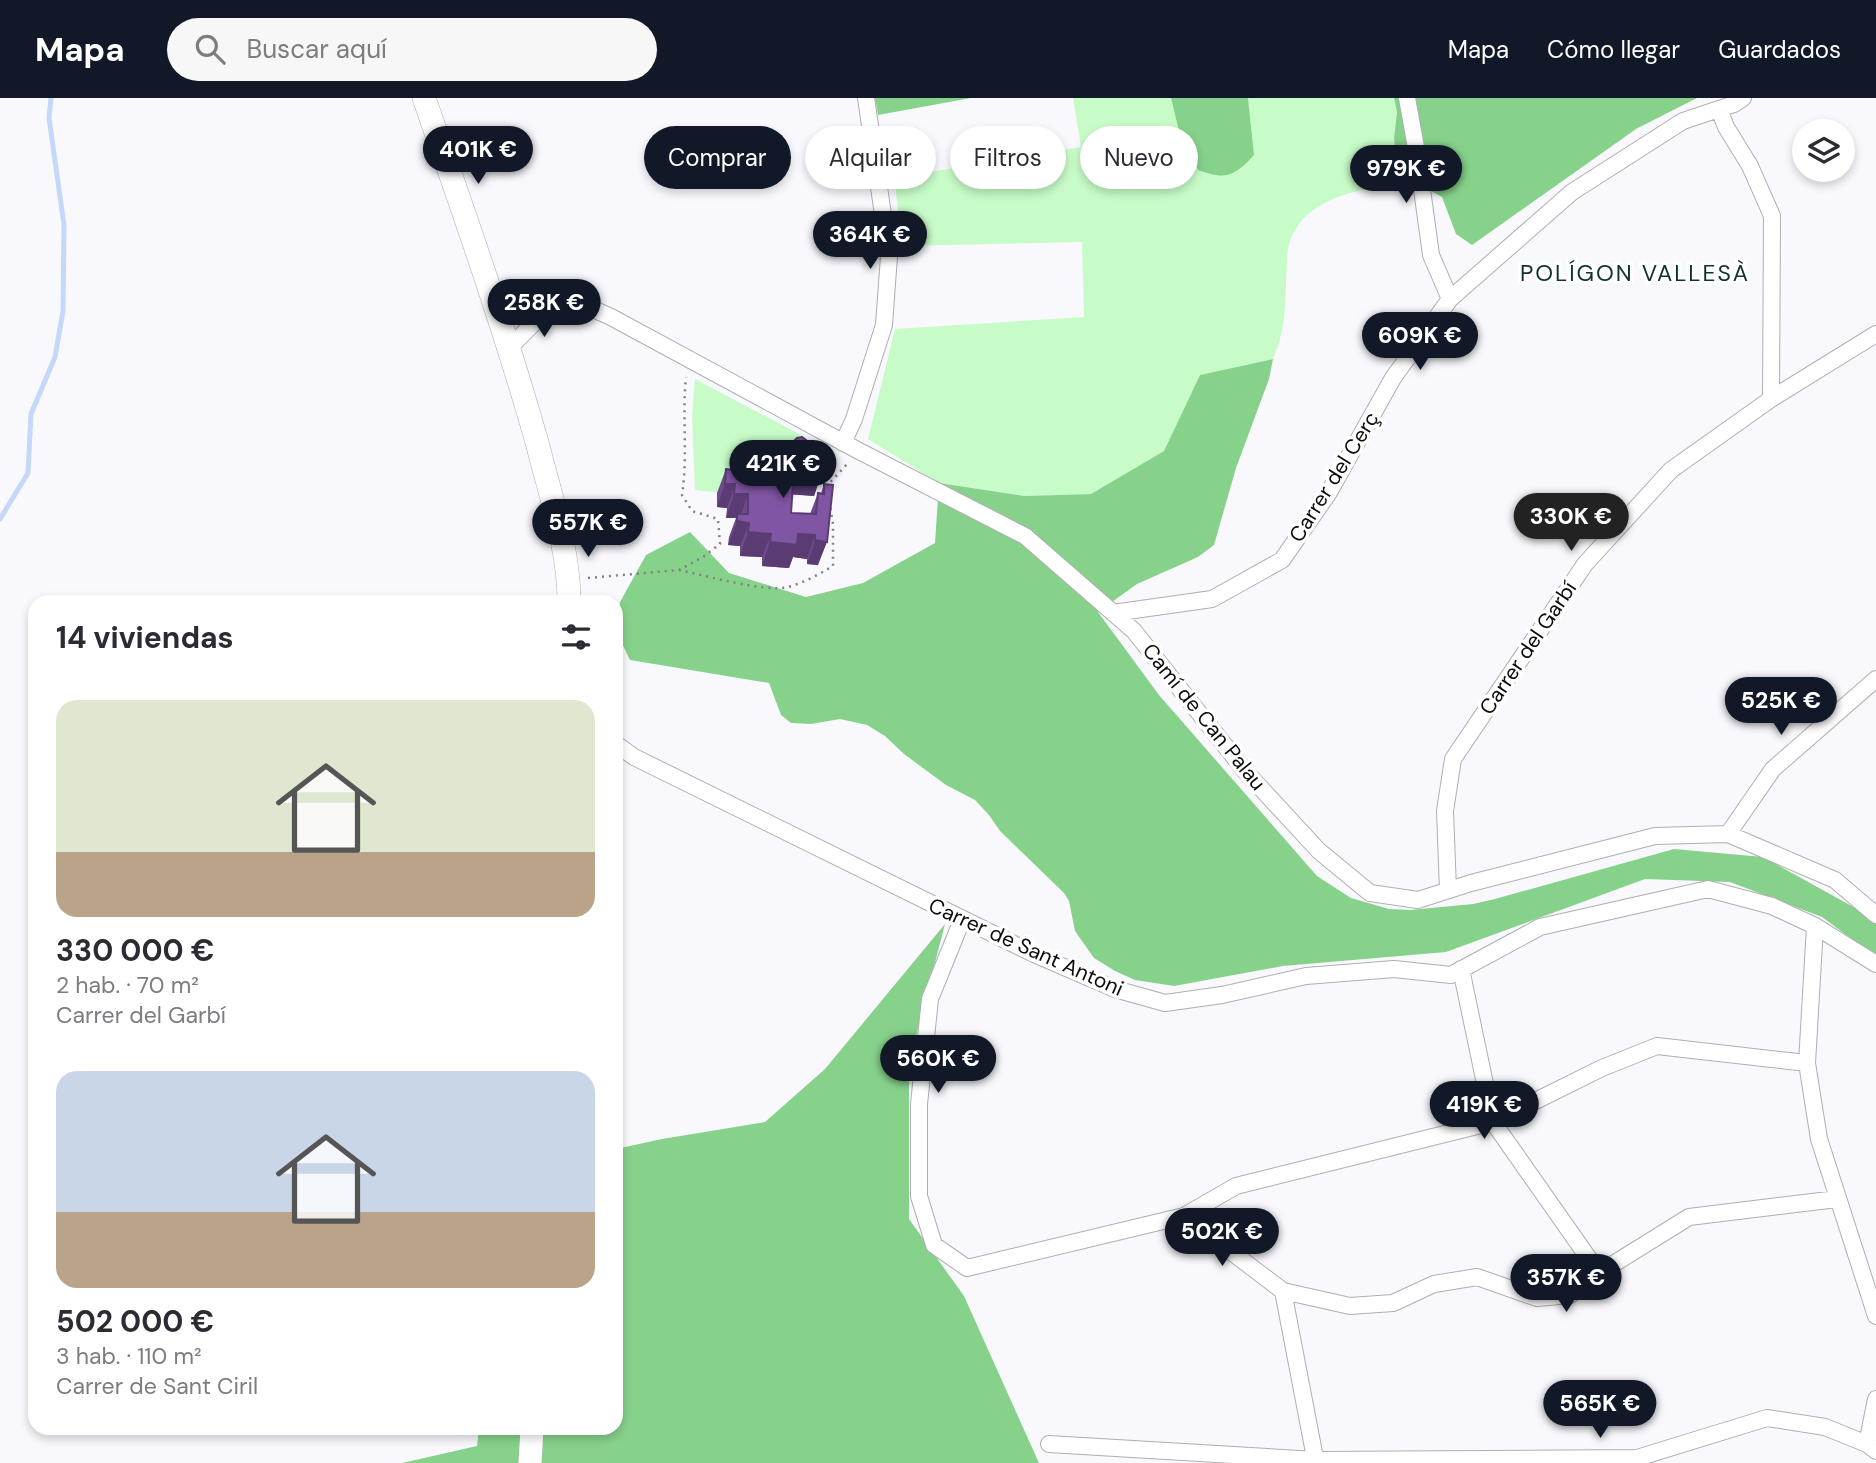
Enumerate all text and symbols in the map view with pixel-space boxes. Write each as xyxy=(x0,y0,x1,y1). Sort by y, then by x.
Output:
search box xyxy=(167,18,657,81)
text: Mapa xyxy=(35,28,125,71)
icon: search xyxy=(191,30,229,68)
text: Buscar aquí xyxy=(247,32,387,66)
text: Mapa xyxy=(1448,34,1509,65)
text: Cómo llegar xyxy=(1547,34,1680,65)
text: Guardados xyxy=(1718,34,1841,65)
map controls xyxy=(1792,119,1855,182)
button: layers xyxy=(1792,119,1855,182)
pin: 401K € xyxy=(421,126,535,186)
chip: Comprar xyxy=(644,126,791,189)
chip: Alquilar xyxy=(805,126,936,189)
chip: Filtros xyxy=(950,126,1066,189)
chip: Nuevo xyxy=(1080,126,1198,189)
text: 401K € xyxy=(439,134,517,164)
pin: 979K € xyxy=(1349,146,1463,205)
text: 979K € xyxy=(1366,153,1446,183)
pin: 364K € xyxy=(813,212,927,271)
text: 364K € xyxy=(829,219,911,249)
district label: POLÍGON VALLESÀ xyxy=(1520,258,1750,288)
pin: 258K € xyxy=(487,280,601,339)
text: 258K € xyxy=(504,287,584,317)
pin: 609K € xyxy=(1363,313,1477,372)
text: 609K € xyxy=(1378,320,1462,350)
street label: Carrer del Cerç xyxy=(1283,407,1385,547)
pin: 421K € xyxy=(726,440,840,500)
text: 421K € xyxy=(745,448,821,478)
pin: 330K € xyxy=(1514,494,1628,553)
pin: 557K € xyxy=(531,500,645,559)
text: 330K € xyxy=(1530,501,1612,531)
text: 557K € xyxy=(548,507,628,537)
street label: Carrer del Garbí xyxy=(1473,576,1583,720)
text: 14 viviendas xyxy=(56,618,234,657)
icon: filters xyxy=(557,618,595,656)
street label: Camí de Can Palau xyxy=(1136,638,1272,796)
pin: 525K € xyxy=(1724,678,1838,737)
text: 525K € xyxy=(1741,685,1821,715)
icon: home xyxy=(263,745,389,871)
street label: Carrer de Sant Antoni xyxy=(924,891,1128,1003)
text: 330 000 € xyxy=(56,931,214,970)
text: 2 hab. · 70 m² xyxy=(56,970,199,1000)
text: Carrer del Garbí xyxy=(56,1000,226,1030)
pin: 560K € xyxy=(881,1035,995,1095)
text: 560K € xyxy=(896,1043,980,1073)
pin: 419K € xyxy=(1427,1082,1541,1141)
text: 419K € xyxy=(1446,1089,1522,1119)
icon: home xyxy=(263,1116,389,1242)
pin: 502K € xyxy=(1165,1208,1279,1268)
text: 502K € xyxy=(1181,1216,1263,1246)
pin: 357K € xyxy=(1509,1254,1623,1314)
text: 357K € xyxy=(1527,1262,1605,1292)
text: 502 000 € xyxy=(56,1302,214,1341)
text: 3 hab. · 110 m² xyxy=(56,1341,201,1371)
text: Carrer de Sant Ciril xyxy=(56,1371,258,1401)
pin: 565K € xyxy=(1543,1380,1657,1440)
text: 565K € xyxy=(1559,1388,1641,1418)

